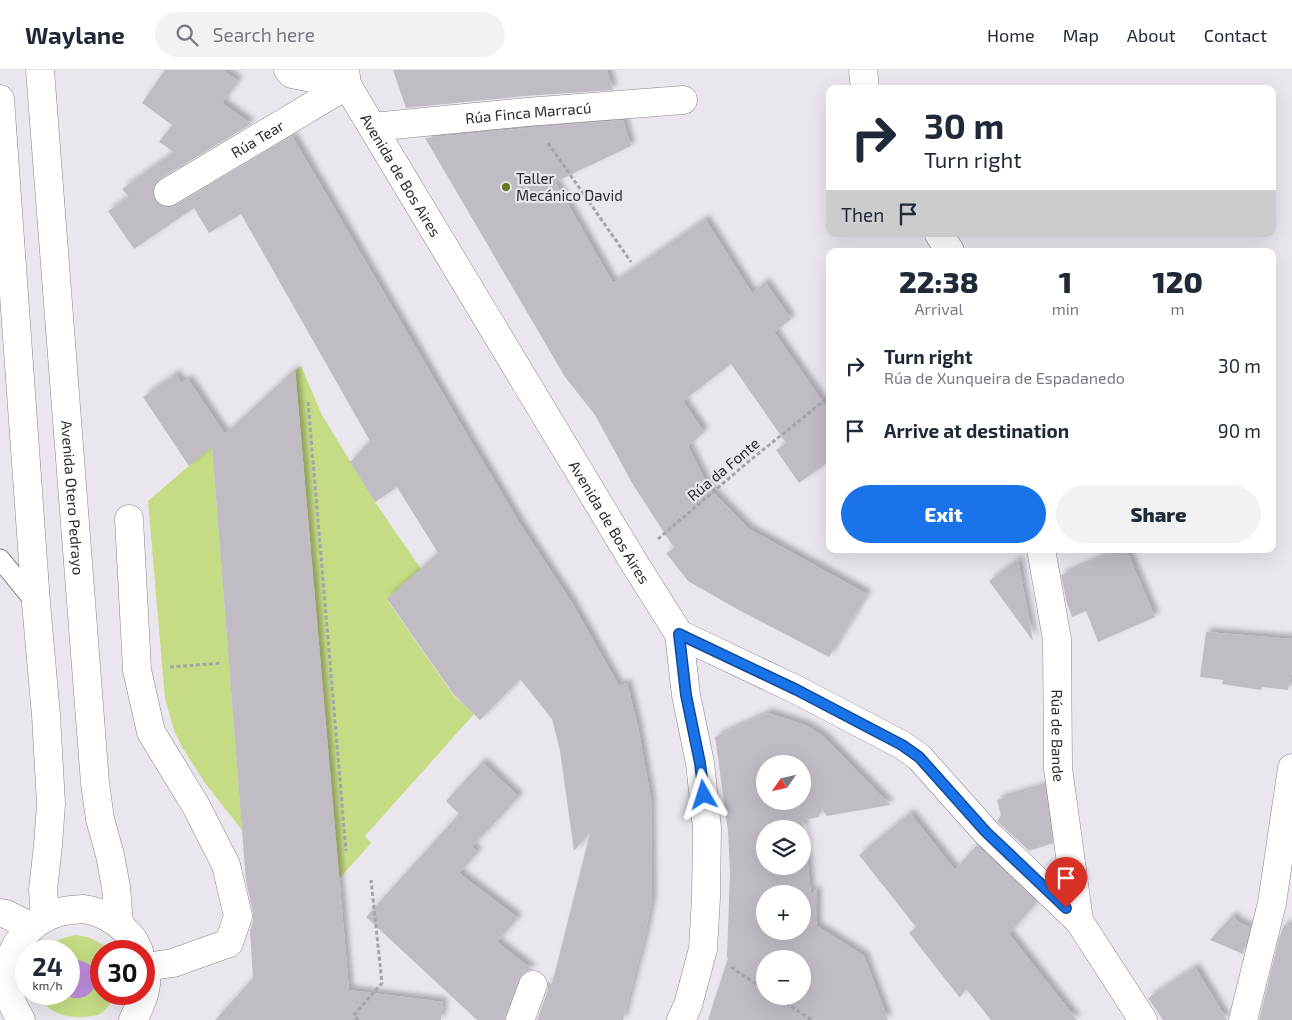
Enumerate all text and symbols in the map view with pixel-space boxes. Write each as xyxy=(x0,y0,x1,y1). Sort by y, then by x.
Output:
search box xyxy=(155,12,505,57)
text: Waylane xyxy=(25,20,125,49)
icon: search xyxy=(173,21,201,49)
text: Search here xyxy=(213,23,315,46)
text: Home xyxy=(987,24,1035,46)
text: Map xyxy=(1063,24,1099,46)
text: About xyxy=(1127,24,1176,46)
text: Contact xyxy=(1204,24,1267,46)
street label: Rúa Finca Marracú xyxy=(464,98,592,127)
text: 30 m xyxy=(924,104,1004,146)
icon: right xyxy=(841,105,906,170)
street label: Avenida de Bos Aires xyxy=(357,110,445,240)
street label: Rúa Tear xyxy=(228,116,287,161)
text: Turn right xyxy=(924,146,1022,172)
place label: Taller Mecánico David xyxy=(516,169,623,204)
marker: Taller Mecánico David xyxy=(500,181,512,193)
icon: arrive xyxy=(894,200,922,228)
text: Then xyxy=(841,203,884,226)
text: 22:38 xyxy=(899,263,979,299)
text: 1 xyxy=(1059,263,1072,299)
text: 120 xyxy=(1152,263,1203,299)
text: Arrival xyxy=(915,299,963,318)
text: min xyxy=(1052,299,1079,318)
text: m xyxy=(1171,299,1185,318)
text: Turn right xyxy=(884,345,972,368)
icon: right xyxy=(841,352,869,380)
text: 30 m xyxy=(1218,354,1261,377)
text: Rúa de Xunqueira de Espadanedo xyxy=(884,368,1125,387)
icon: arrive xyxy=(841,417,869,445)
text: Arrive at destination xyxy=(884,419,1069,442)
text: 90 m xyxy=(1218,419,1261,442)
street label: Avenida Otero Pedrayo xyxy=(58,420,88,576)
street label: Rúa da Fonte xyxy=(683,434,763,504)
street label: Avenida de Bos Aires xyxy=(566,457,654,587)
button: Exit xyxy=(841,485,1046,543)
button: Share xyxy=(1056,485,1261,543)
street label: Rúa de Bande xyxy=(1048,689,1069,783)
north arrow xyxy=(756,755,811,810)
map controls xyxy=(756,755,811,1005)
position arrow xyxy=(677,768,729,820)
button: layers xyxy=(756,820,811,875)
pin xyxy=(1045,857,1087,908)
icon: arrive xyxy=(1052,864,1080,892)
button: + xyxy=(756,885,811,940)
speed limit sign: 30 xyxy=(90,940,155,1005)
button: − xyxy=(756,950,811,1005)
text: 24 xyxy=(32,951,63,981)
text: km/h xyxy=(33,978,62,992)

